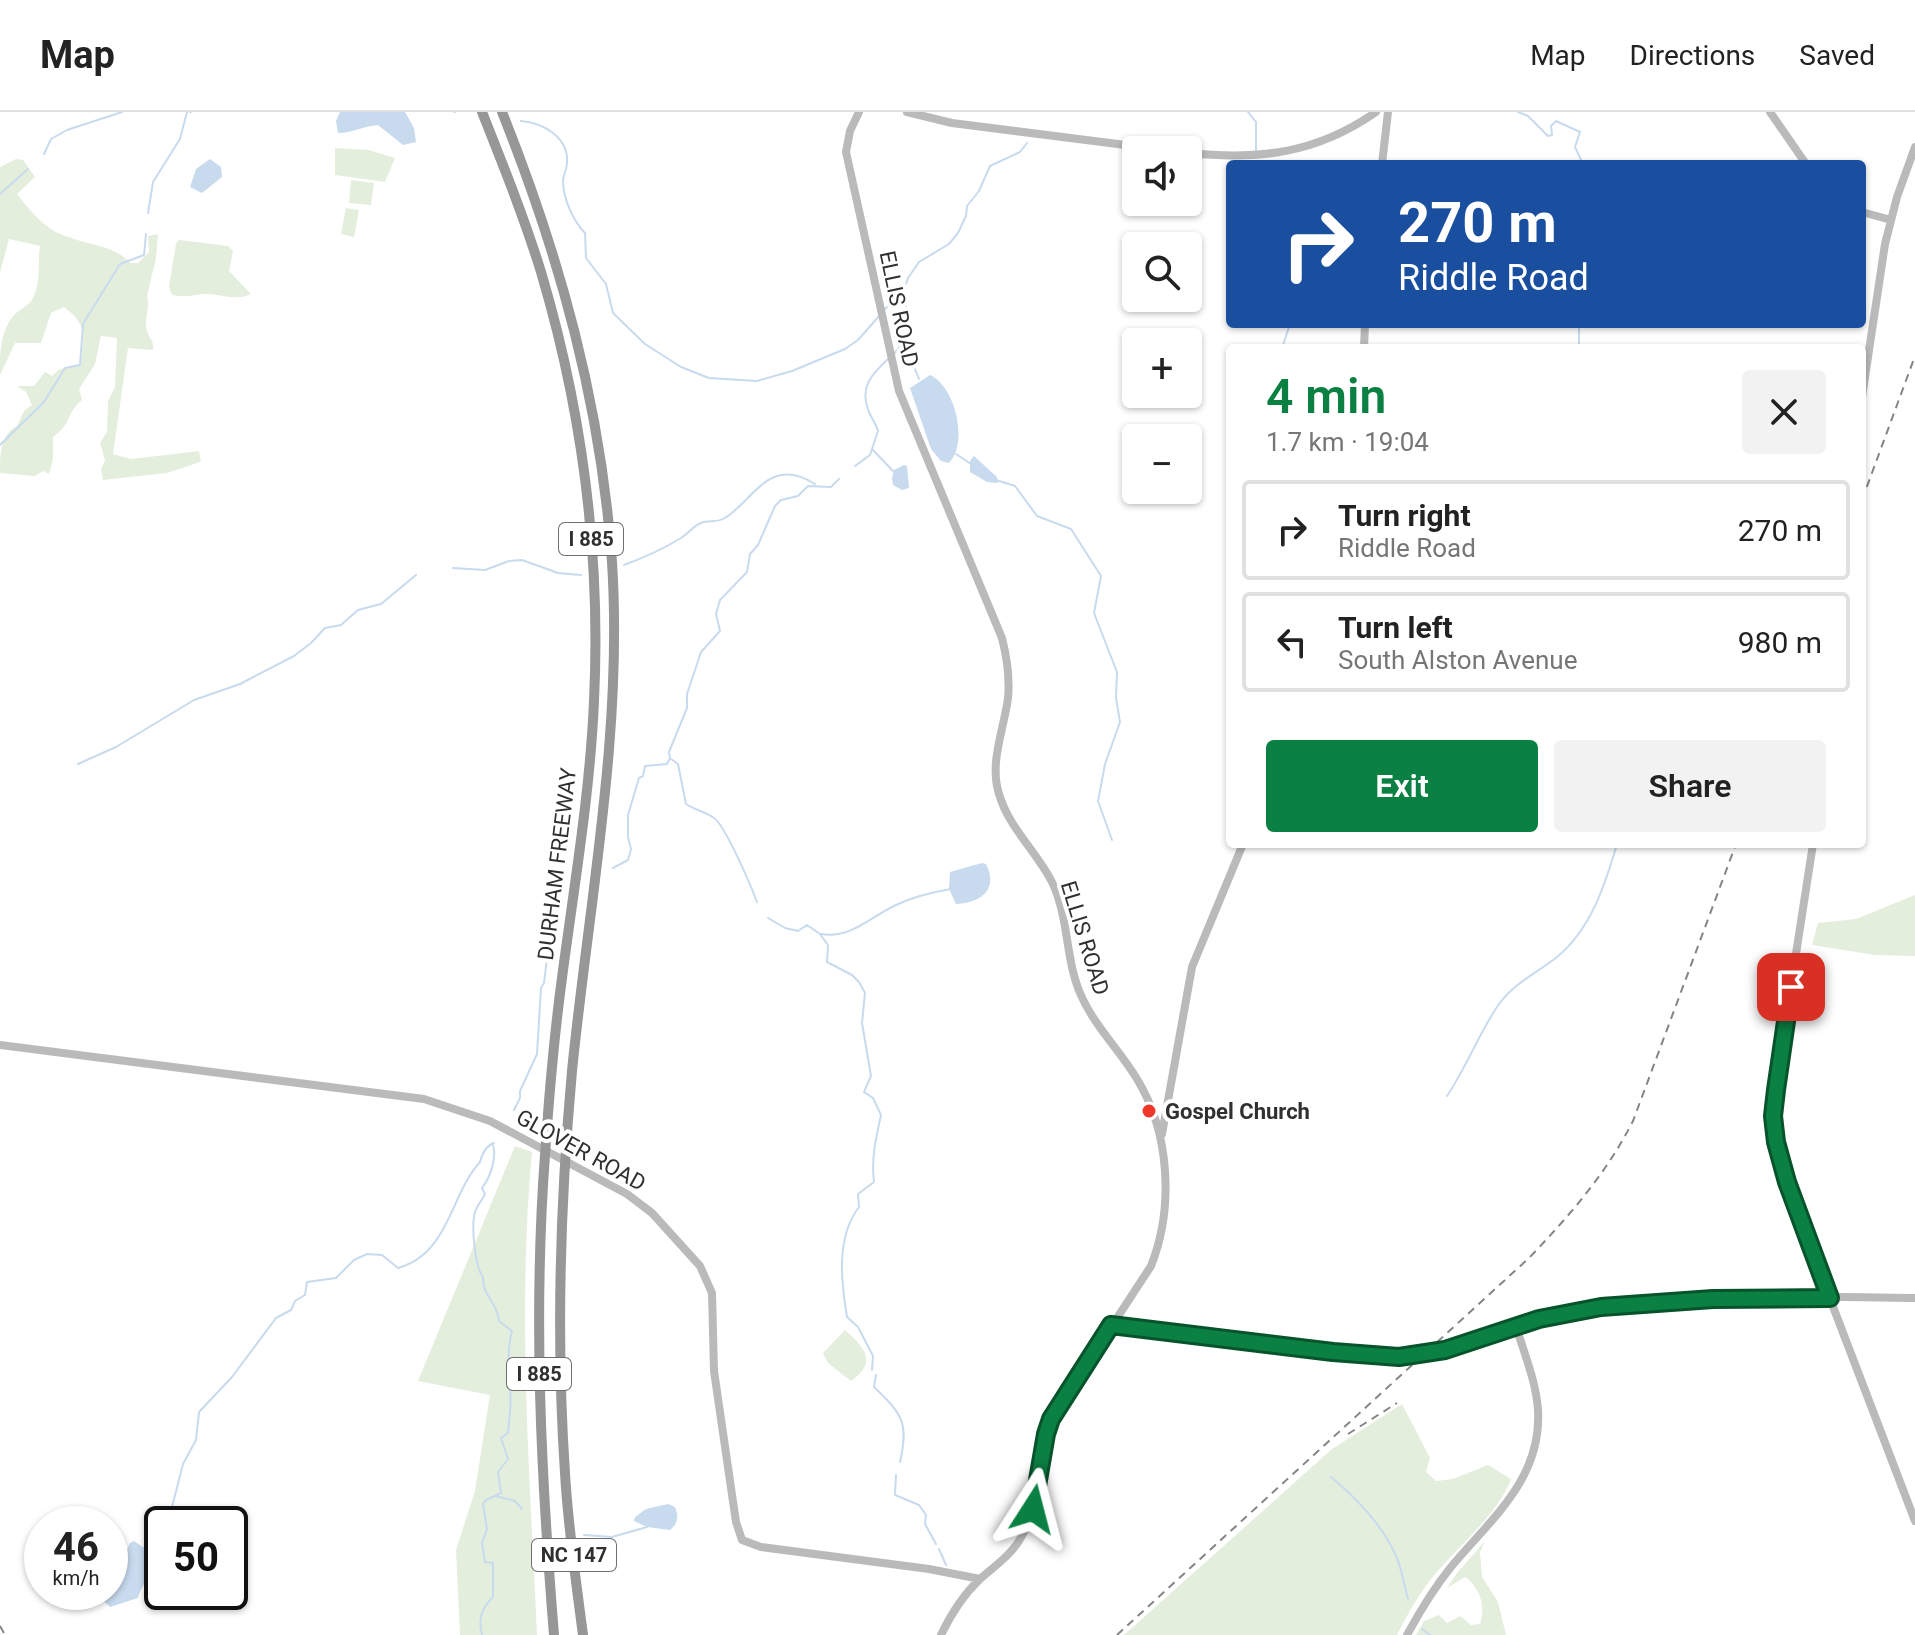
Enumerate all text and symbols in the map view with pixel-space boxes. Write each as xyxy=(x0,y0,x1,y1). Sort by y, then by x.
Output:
text: Map xyxy=(40,33,115,77)
text: Map xyxy=(1530,39,1586,72)
text: Directions xyxy=(1630,39,1755,72)
text: Saved xyxy=(1799,39,1875,72)
map controls xyxy=(1122,136,1202,504)
button: sound xyxy=(1122,136,1202,216)
text: 270 m xyxy=(1398,190,1557,256)
icon: right xyxy=(1266,192,1370,296)
button: search xyxy=(1122,232,1202,312)
street label: ELLIS ROAD xyxy=(875,249,923,369)
text: Riddle Road xyxy=(1398,257,1589,299)
button: + xyxy=(1122,328,1202,408)
text: 4 min xyxy=(1266,368,1386,425)
button: close xyxy=(1742,370,1826,454)
button: − xyxy=(1122,424,1202,504)
text: 1.7 km · 19:04 xyxy=(1266,427,1429,457)
text: Turn right xyxy=(1338,498,1471,533)
icon: right xyxy=(1270,508,1314,552)
text: 270 m xyxy=(1738,513,1822,548)
road number: I 885 xyxy=(559,523,623,555)
text: Riddle Road xyxy=(1338,533,1476,563)
text: Turn left xyxy=(1338,610,1453,645)
icon: left xyxy=(1270,620,1314,664)
text: 980 m xyxy=(1738,625,1822,660)
text: South Alston Avenue xyxy=(1338,645,1577,675)
button: Exit xyxy=(1266,740,1538,832)
button: Share xyxy=(1554,740,1826,832)
street label: DURHAM FREEWAY xyxy=(533,766,581,962)
street label: ELLIS ROAD xyxy=(1056,878,1114,998)
pin xyxy=(1757,953,1825,1021)
icon: arrive xyxy=(1769,965,1813,1009)
place label: Gospel Church xyxy=(1165,1099,1310,1124)
marker: Gospel Church xyxy=(1140,1102,1158,1120)
street label: GLOVER ROAD xyxy=(512,1104,650,1196)
road number: I 885 xyxy=(507,1358,571,1390)
position arrow xyxy=(991,1467,1075,1551)
speed limit sign: 50 xyxy=(144,1506,248,1610)
text: 46 xyxy=(53,1524,99,1571)
road number: NC 147 xyxy=(532,1539,616,1571)
text: km/h xyxy=(53,1566,99,1590)

